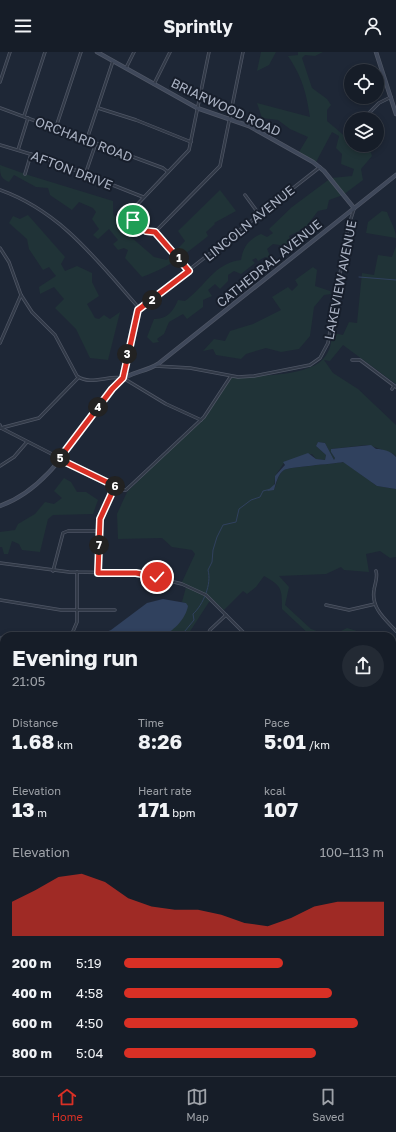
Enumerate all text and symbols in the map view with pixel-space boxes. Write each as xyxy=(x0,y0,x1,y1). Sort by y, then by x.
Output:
icon: menu xyxy=(12,15,34,37)
text: Sprintly xyxy=(163,15,233,37)
icon: person xyxy=(362,15,384,37)
map controls xyxy=(344,64,384,152)
button: locate xyxy=(344,64,384,104)
street label: BRIARWOOD ROAD xyxy=(169,75,283,139)
button: layers xyxy=(344,112,384,152)
street label: ORCHARD ROAD xyxy=(33,113,135,165)
street label: AFTON DRIVE xyxy=(29,147,115,193)
street label: LINCOLN AVENUE xyxy=(200,182,298,264)
pin xyxy=(116,203,150,237)
icon: arrive xyxy=(122,209,144,231)
street label: CATHEDRAL AVENUE xyxy=(213,216,325,310)
street label: LAKEVIEW AVENUE xyxy=(321,219,359,341)
pin: 1 xyxy=(169,248,189,268)
text: 1 xyxy=(176,251,182,264)
pin: 2 xyxy=(142,290,162,310)
text: 2 xyxy=(149,293,155,306)
pin: 3 xyxy=(117,344,137,364)
text: 3 xyxy=(124,347,130,360)
pin: 4 xyxy=(88,397,108,417)
text: 4 xyxy=(95,400,101,413)
pin: 5 xyxy=(50,448,70,468)
text: 5 xyxy=(57,451,63,464)
pin: 6 xyxy=(105,476,125,496)
text: 6 xyxy=(112,479,119,492)
pin: 7 xyxy=(89,535,109,555)
text: 7 xyxy=(96,538,102,551)
pin xyxy=(140,560,174,594)
icon: check xyxy=(146,566,168,588)
text: Evening run xyxy=(12,644,138,671)
button: share xyxy=(342,645,384,687)
text: 21:05 xyxy=(12,673,45,689)
text: Distance xyxy=(12,716,58,729)
text: Time xyxy=(138,716,164,729)
text: Pace xyxy=(264,716,290,729)
text: 1.68 xyxy=(12,729,54,753)
text: 8:26 xyxy=(138,729,182,753)
text: 5:01 xyxy=(264,729,306,753)
text: km xyxy=(54,738,73,751)
text: /km xyxy=(306,738,330,751)
text: Elevation xyxy=(12,784,61,797)
text: Heart rate xyxy=(138,784,192,797)
text: kcal xyxy=(264,784,286,797)
text: 13 xyxy=(12,797,35,821)
text: 171 xyxy=(138,797,170,821)
text: 107 xyxy=(264,797,298,821)
text: m xyxy=(35,806,47,819)
text: bpm xyxy=(170,806,196,819)
text: Elevation xyxy=(12,844,70,860)
text: 100–113 m xyxy=(320,844,384,860)
text: 200 m xyxy=(12,955,51,971)
text: 5:19 xyxy=(76,955,102,971)
text: 400 m xyxy=(12,985,52,1001)
text: 4:58 xyxy=(76,985,103,1001)
text: 600 m xyxy=(12,1015,52,1031)
text: 4:50 xyxy=(76,1015,103,1031)
text: 800 m xyxy=(12,1045,52,1061)
text: 5:04 xyxy=(76,1045,103,1061)
tab: Home xyxy=(52,1086,83,1123)
tab: Map xyxy=(186,1086,209,1123)
tab: Saved xyxy=(312,1086,344,1123)

